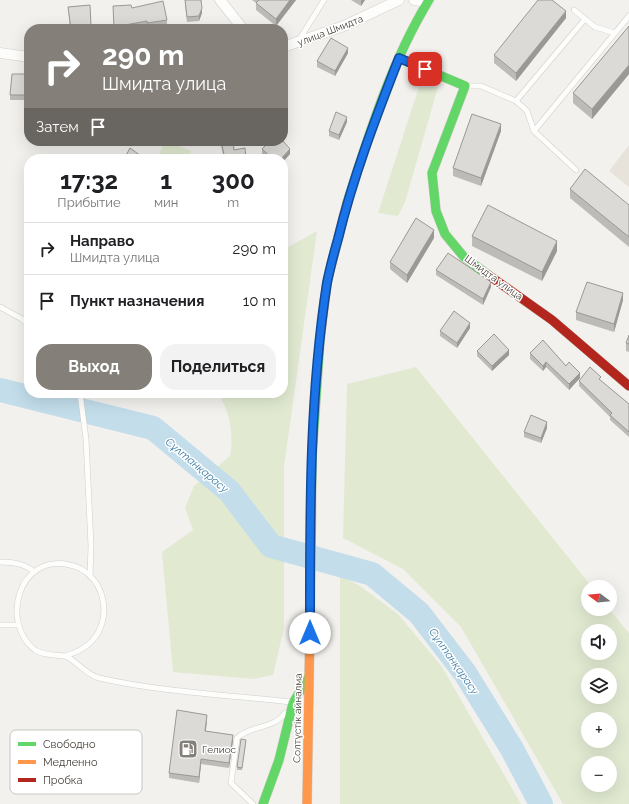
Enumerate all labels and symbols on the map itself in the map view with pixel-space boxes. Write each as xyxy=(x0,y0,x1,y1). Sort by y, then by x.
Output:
street label: улица Шмидта xyxy=(296,13,364,48)
pin xyxy=(408,52,442,86)
street label: Шмидта улица xyxy=(463,253,525,302)
water label: Сұлтанқарасу xyxy=(163,435,231,496)
north arrow xyxy=(581,580,617,616)
position arrow xyxy=(289,612,331,654)
water label: Сұлтанқарасу xyxy=(426,626,482,697)
street label: Солтүстік айналма xyxy=(291,673,304,763)
legend xyxy=(10,730,142,794)
text: Свободно xyxy=(43,738,96,751)
fuel station icon: Гелиос xyxy=(177,738,199,760)
place label: Гелиос xyxy=(202,744,237,755)
text: Медленно xyxy=(43,756,98,769)
text: Пробка xyxy=(43,774,83,787)

